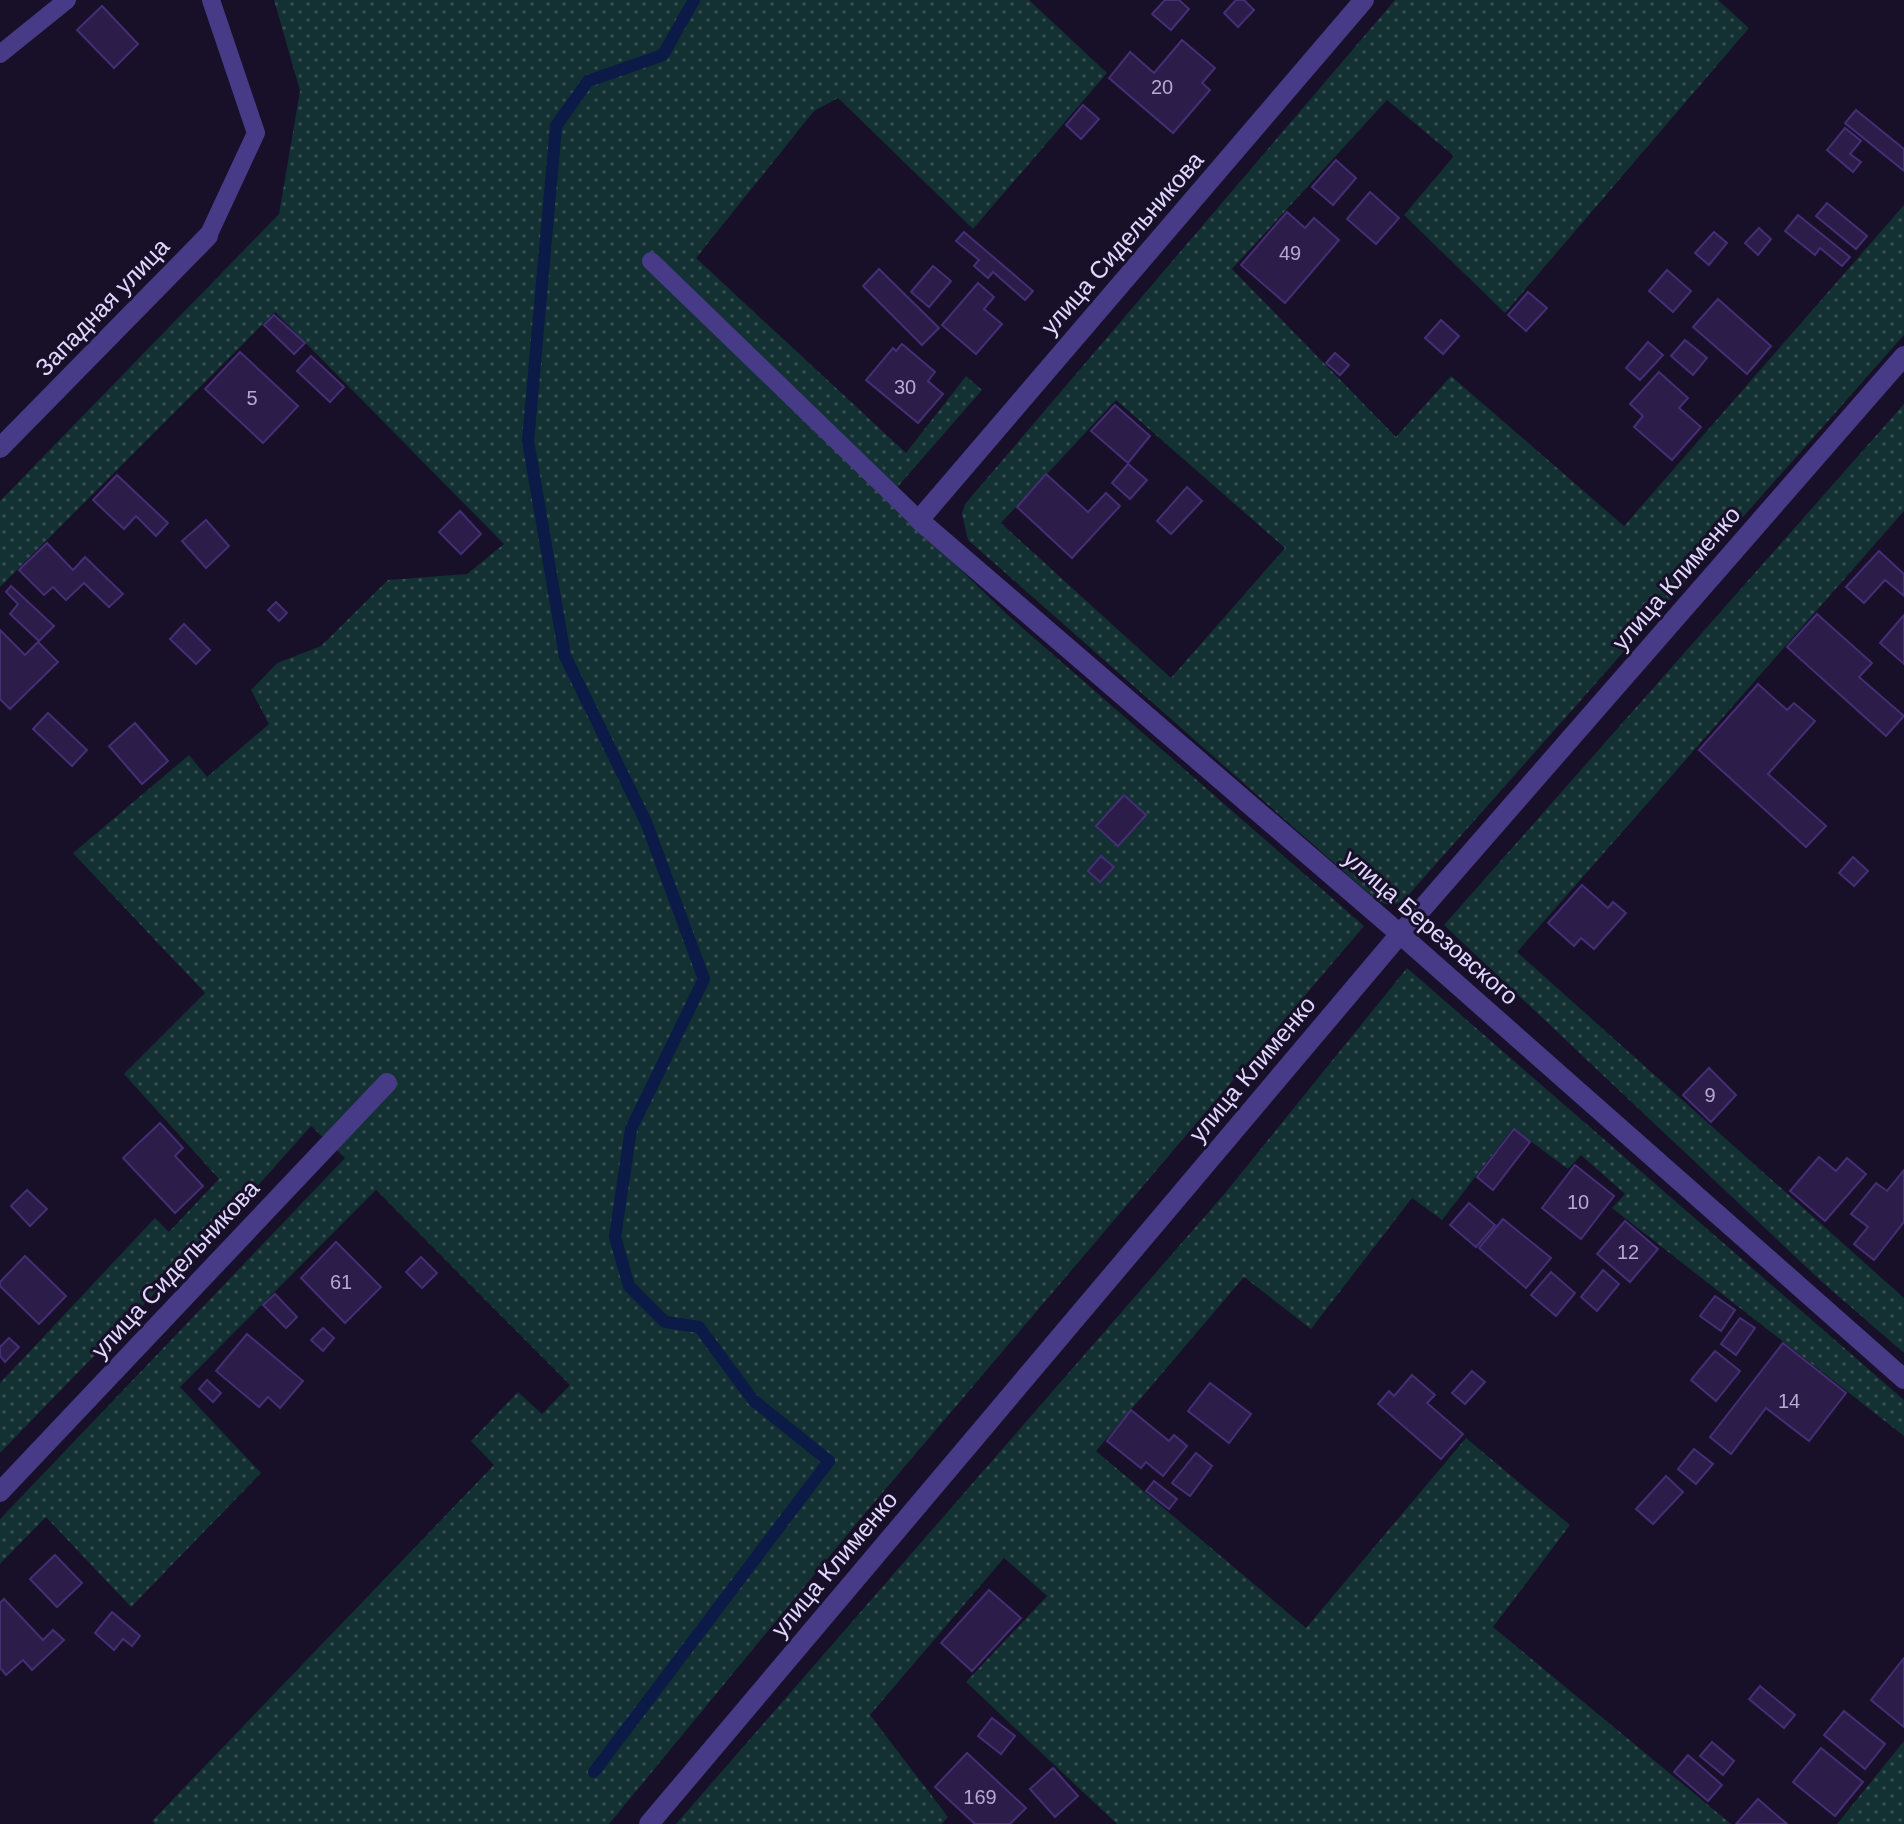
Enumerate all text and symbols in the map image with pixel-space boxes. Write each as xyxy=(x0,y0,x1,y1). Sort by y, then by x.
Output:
house number: 20 xyxy=(1151,76,1173,98)
street label: улица Сидельникова xyxy=(1035,146,1209,340)
street label: Западная улица xyxy=(30,232,175,381)
house number: 49 xyxy=(1279,242,1301,264)
house number: 30 xyxy=(894,376,916,398)
house number: 5 xyxy=(246,387,258,409)
street label: улица Клименко xyxy=(1606,501,1746,655)
street label: улица Березовского xyxy=(1338,844,1524,1010)
street label: улица Клименко xyxy=(1183,991,1321,1147)
house number: 9 xyxy=(1704,1084,1716,1106)
street label: улица Сидельникова xyxy=(86,1174,265,1363)
house number: 10 xyxy=(1567,1191,1589,1213)
house number: 12 xyxy=(1617,1241,1639,1263)
house number: 61 xyxy=(330,1271,352,1293)
house number: 14 xyxy=(1778,1390,1800,1412)
street label: улица Клименко xyxy=(765,1486,903,1642)
house number: 169 xyxy=(963,1786,997,1808)

